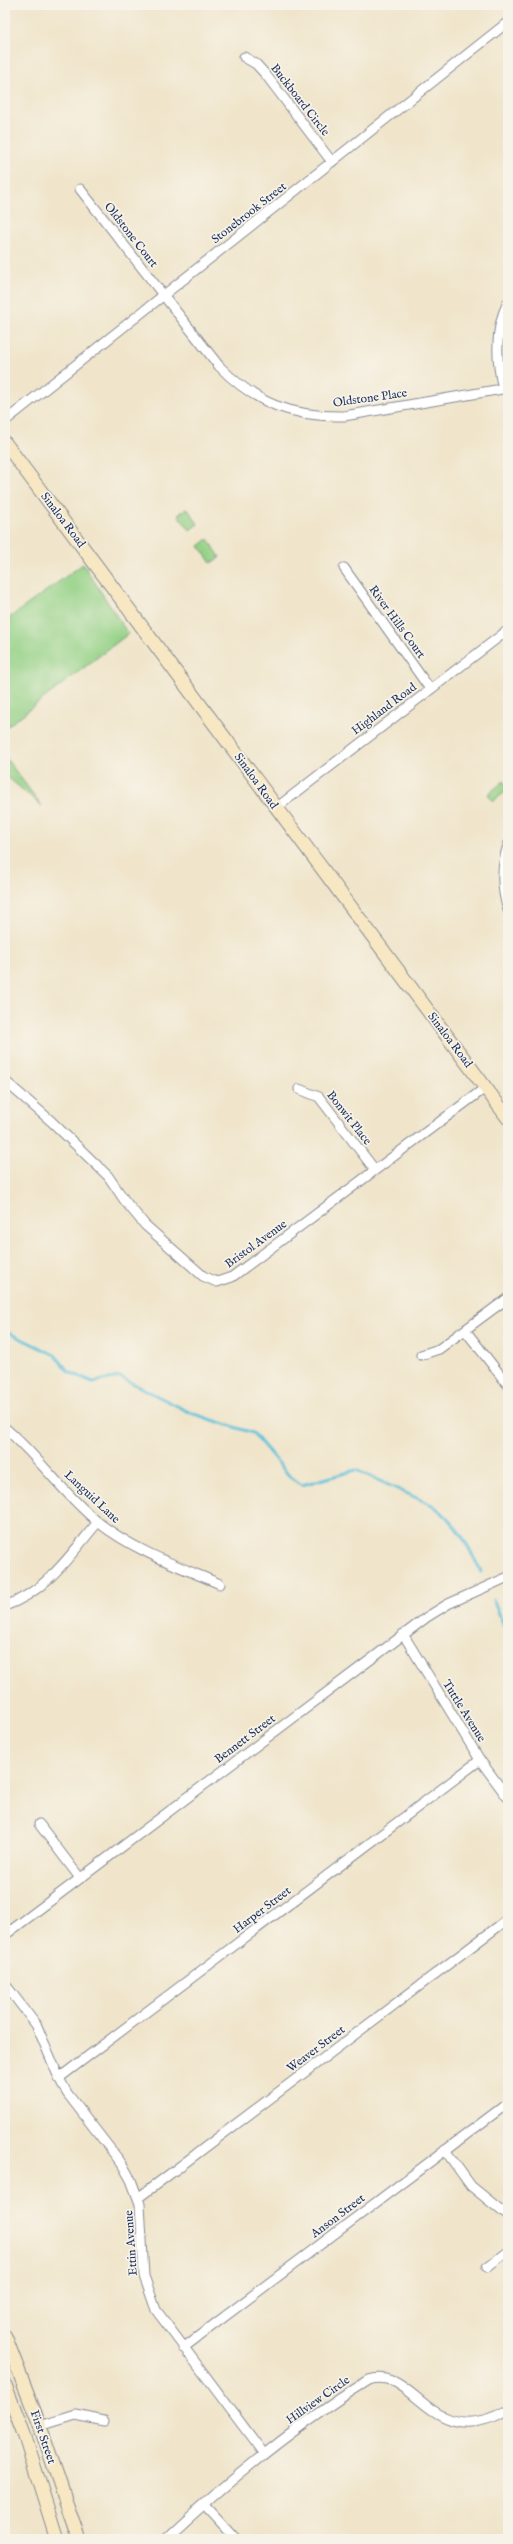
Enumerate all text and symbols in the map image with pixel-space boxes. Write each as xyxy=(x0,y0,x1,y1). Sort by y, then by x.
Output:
street label: Buckboard Circle xyxy=(267,61,333,139)
street label: Stonebrook Street xyxy=(208,179,290,247)
street label: Oldstone Court xyxy=(101,199,161,271)
street label: Oldstone Place xyxy=(332,385,409,411)
street label: Sinaloa Road xyxy=(37,489,89,551)
street label: River Hills Court xyxy=(365,583,429,661)
street label: Highland Road xyxy=(349,679,420,738)
street label: Sinaloa Road xyxy=(231,750,282,812)
street label: Sinaloa Road xyxy=(424,1009,476,1071)
street label: Bonwit Place xyxy=(323,1088,375,1148)
street label: Bristol Avenue xyxy=(222,1216,290,1271)
street label: Languid Lane xyxy=(61,1467,123,1527)
street label: Tuttle Avenue xyxy=(439,1677,489,1745)
street label: Bennett Street xyxy=(212,1711,278,1767)
street label: Harper Street xyxy=(230,1883,295,1937)
street label: Weaver Street xyxy=(284,2022,348,2076)
street label: Anson Street xyxy=(307,2191,368,2242)
street label: Ettin Avenue xyxy=(121,2209,141,2276)
street label: Hillview Circle xyxy=(283,2372,353,2428)
street label: First Street xyxy=(27,2408,59,2466)

